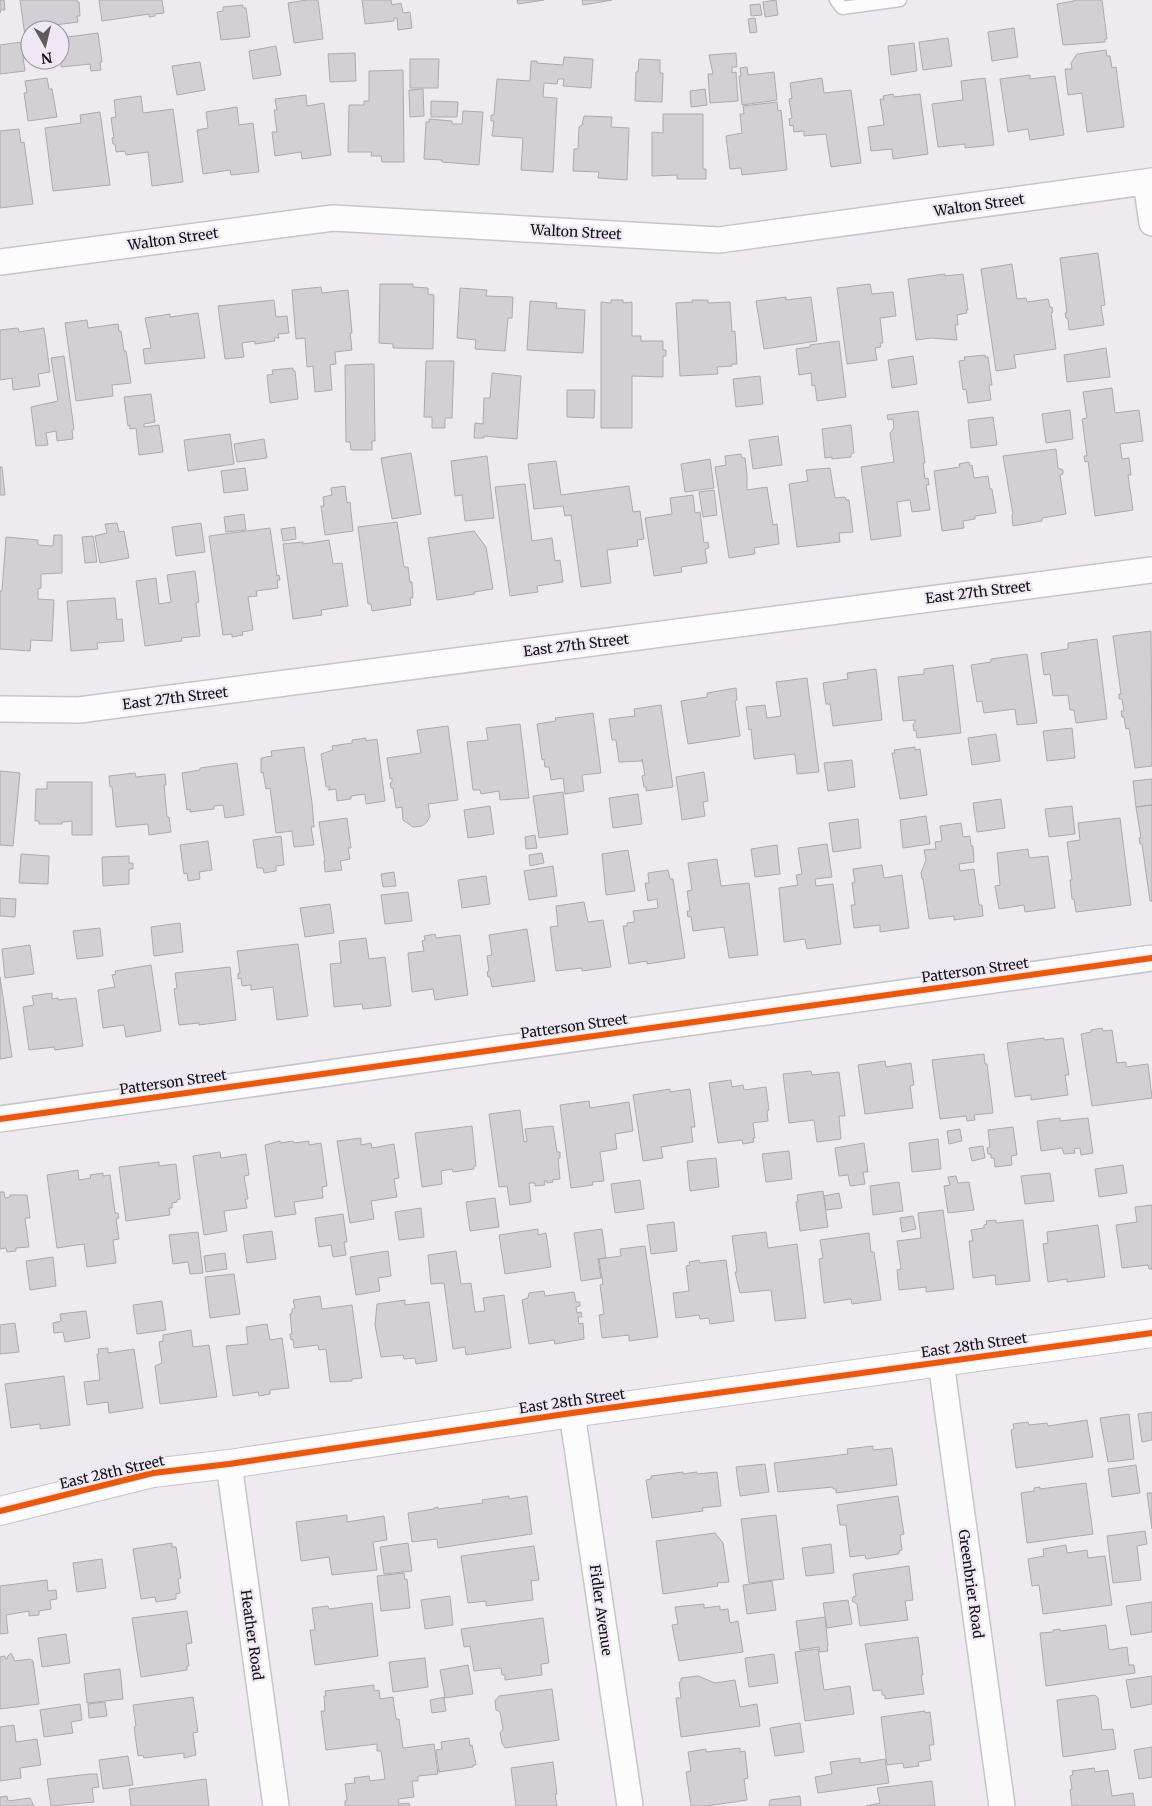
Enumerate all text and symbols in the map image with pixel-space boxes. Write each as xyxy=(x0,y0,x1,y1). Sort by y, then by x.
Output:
north arrow xyxy=(20,20,70,70)
text: N xyxy=(40,48,54,68)
street label: Walton Street xyxy=(932,190,1026,220)
street label: Walton Street xyxy=(529,221,623,243)
street label: Walton Street xyxy=(126,224,220,254)
street label: East 27th Street xyxy=(924,577,1032,607)
street label: East 27th Street xyxy=(522,630,630,660)
street label: East 27th Street xyxy=(121,683,229,713)
street label: Patterson Street xyxy=(920,953,1030,986)
street label: Patterson Street xyxy=(519,1009,629,1042)
street label: Patterson Street xyxy=(118,1065,228,1098)
street label: East 28th Street xyxy=(920,1329,1029,1361)
street label: East 28th Street xyxy=(518,1385,627,1417)
street label: East 28th Street xyxy=(58,1451,167,1493)
street label: Greenbrier Road xyxy=(954,1528,988,1640)
street label: Fidler Avenue xyxy=(586,1563,616,1657)
street label: Heather Road xyxy=(237,1589,267,1682)

